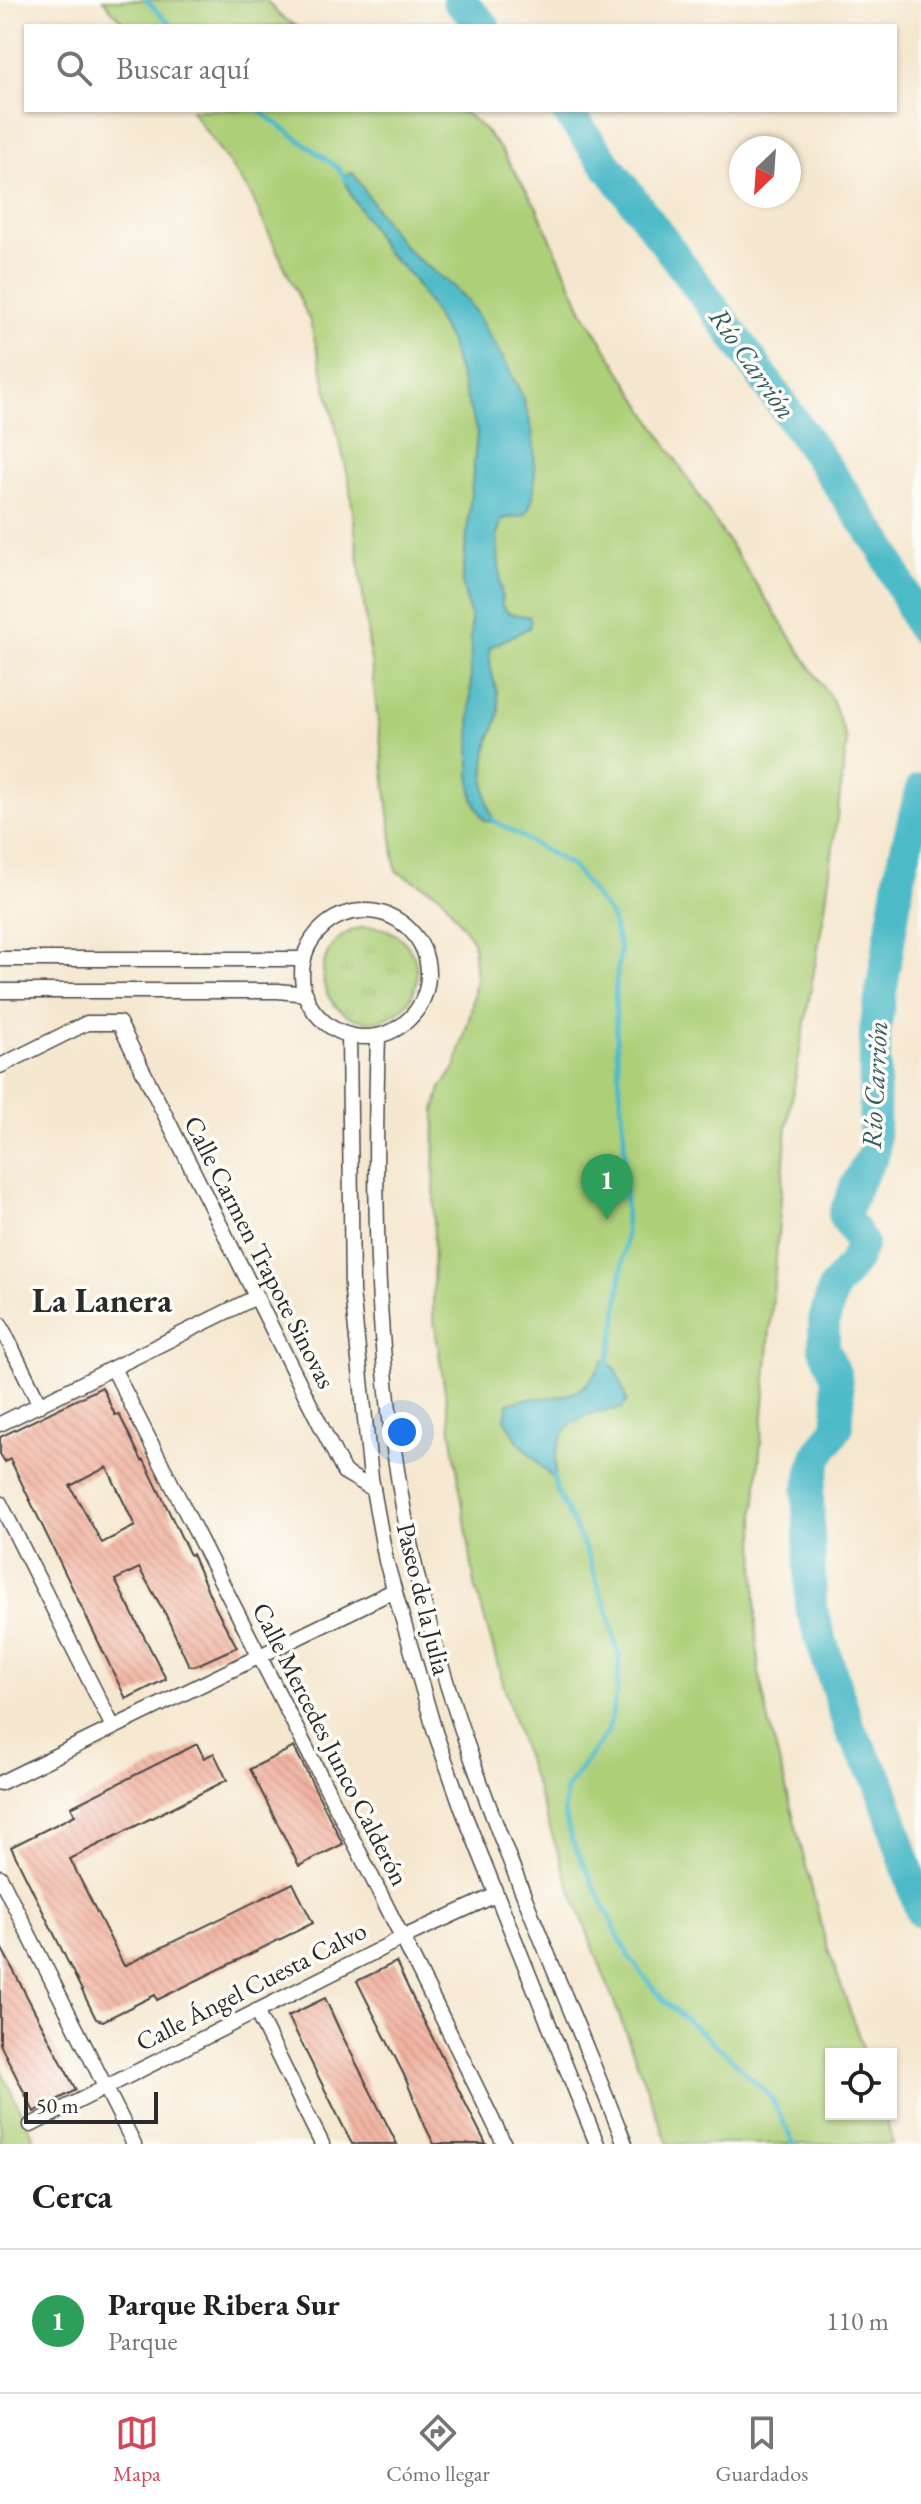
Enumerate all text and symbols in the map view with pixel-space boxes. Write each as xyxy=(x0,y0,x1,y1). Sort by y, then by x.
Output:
search box xyxy=(24,24,897,112)
icon: search xyxy=(52,46,96,90)
text: Buscar aquí xyxy=(116,49,250,88)
north arrow xyxy=(729,136,801,208)
water label: Río Carrión xyxy=(701,300,805,426)
water label: Río Carrión xyxy=(853,1020,895,1150)
street label: Calle Carmen Trapote Sinovas xyxy=(176,1110,344,1394)
pin: 1 xyxy=(581,1154,633,1220)
district label: La Lanera xyxy=(32,1278,173,1322)
your location xyxy=(382,1412,422,1452)
street label: Paseo de la Julia xyxy=(389,1519,459,1679)
street label: Calle Mercedes Junco Calderón xyxy=(245,1597,417,1892)
street label: Calle Ángel Cuesta Calvo xyxy=(130,1913,372,2059)
map controls xyxy=(825,2048,897,2120)
button: locate xyxy=(825,2048,897,2120)
scale bar xyxy=(24,2088,158,2124)
text: 50 m xyxy=(36,2091,79,2120)
text: Cerca xyxy=(32,2174,112,2218)
text: Parque Ribera Sur xyxy=(108,2285,340,2324)
text: 1 xyxy=(51,2304,65,2338)
text: 110 m xyxy=(826,2304,889,2338)
text: Parque xyxy=(108,2324,178,2358)
tab: Mapa xyxy=(113,2411,161,2488)
tab: Cómo llegar xyxy=(386,2411,490,2488)
tab: Guardados xyxy=(715,2411,808,2488)

